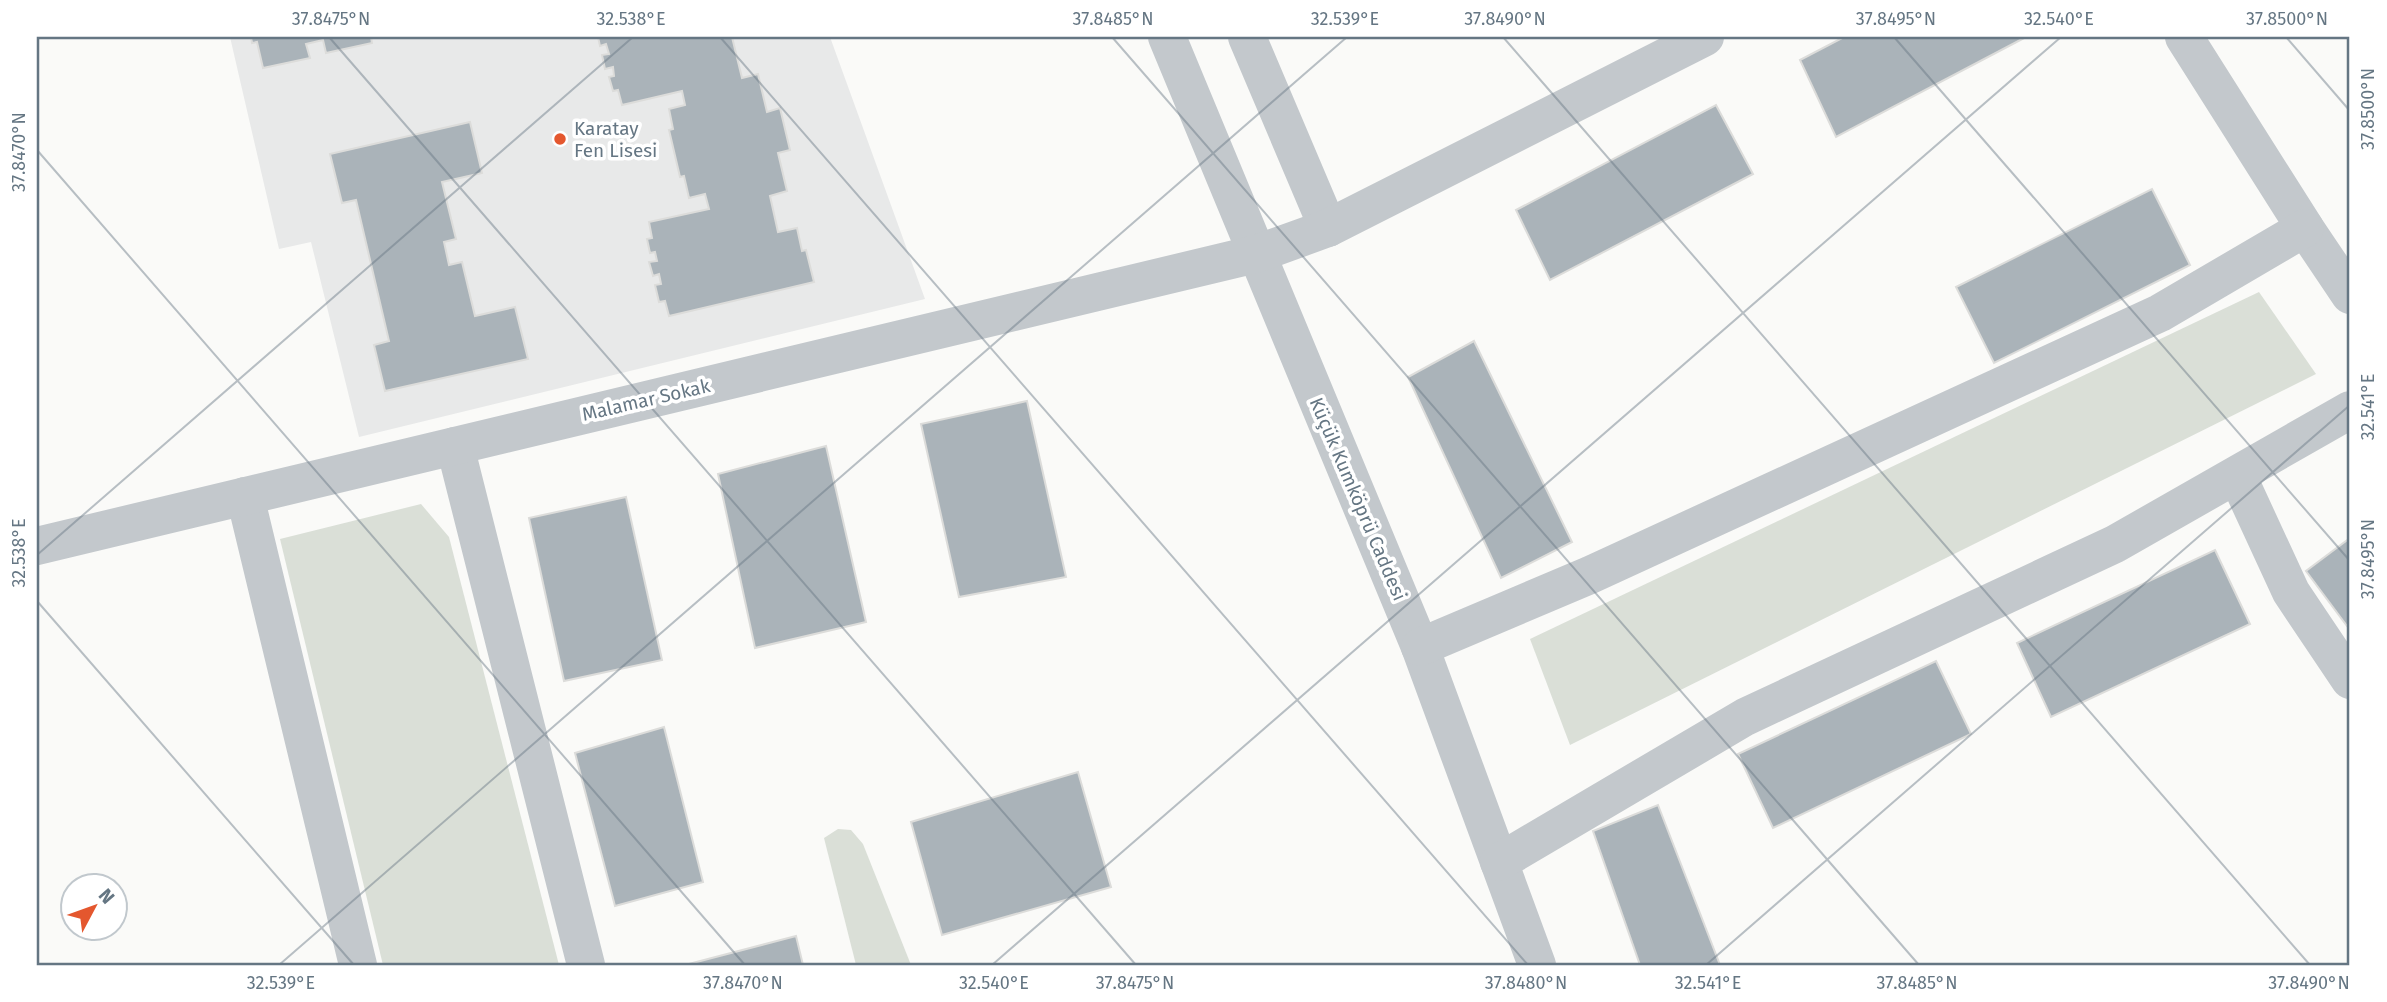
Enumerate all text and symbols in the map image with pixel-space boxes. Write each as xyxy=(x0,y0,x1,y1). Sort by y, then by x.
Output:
text: 37.8475°N xyxy=(292,8,370,30)
text: 32.538°E xyxy=(596,8,666,30)
text: 37.8485°N xyxy=(1072,8,1154,30)
text: 32.539°E xyxy=(1311,8,1379,30)
text: 37.8490°N xyxy=(1464,8,1546,30)
text: 37.8495°N xyxy=(1856,8,1936,30)
text: 32.540°E xyxy=(2024,8,2094,30)
text: 37.8500°N xyxy=(2246,8,2328,30)
text: 37.8500°N xyxy=(2357,68,2379,150)
text: 37.8470°N xyxy=(8,112,30,192)
place label: Karatay Fen Lisesi xyxy=(574,117,657,162)
marker: Karatay Fen Lisesi xyxy=(552,131,568,147)
street label: Malamar Sokak xyxy=(580,374,713,426)
text: 32.541°E xyxy=(2357,374,2379,440)
street label: Küçük Kumköprü Caddesi xyxy=(1305,394,1411,604)
text: 32.538°E xyxy=(8,518,30,588)
text: 37.8495°N xyxy=(2357,519,2379,599)
north arrow xyxy=(60,872,130,942)
text: N xyxy=(94,884,119,908)
text: 32.539°E xyxy=(247,972,315,994)
text: 37.8470°N xyxy=(703,972,783,994)
text: 32.540°E xyxy=(959,972,1029,994)
text: 37.8475°N xyxy=(1096,972,1174,994)
text: 37.8480°N xyxy=(1485,972,1567,994)
text: 32.541°E xyxy=(1675,972,1741,994)
text: 37.8485°N xyxy=(1876,972,1958,994)
text: 37.8490°N xyxy=(2268,972,2350,994)

